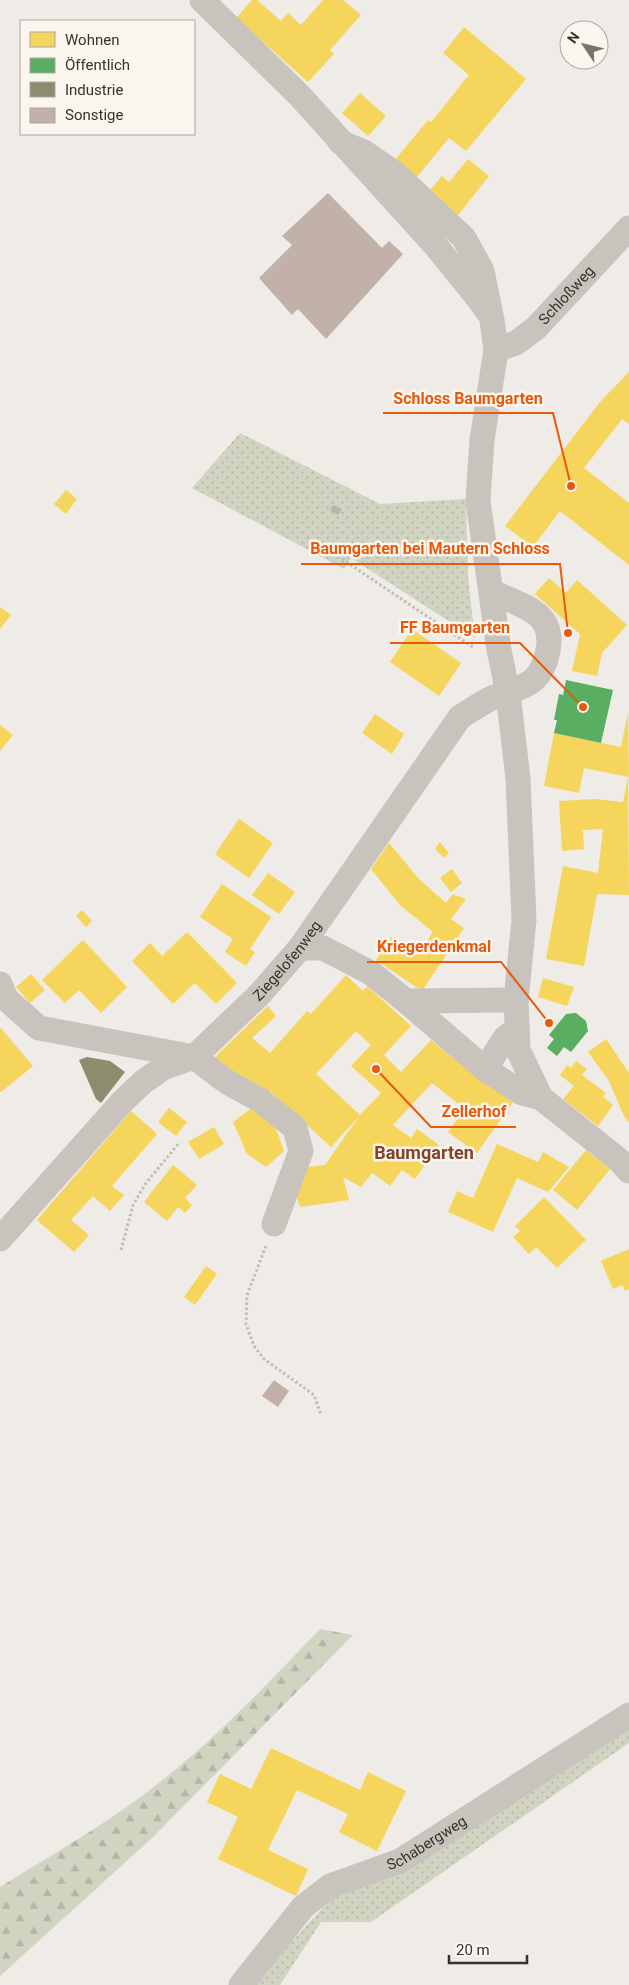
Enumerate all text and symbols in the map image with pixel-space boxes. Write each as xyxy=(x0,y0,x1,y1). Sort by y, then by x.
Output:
legend xyxy=(20,20,195,135)
north arrow xyxy=(559,20,609,70)
text: N xyxy=(564,29,583,46)
text: Wohnen xyxy=(65,31,119,49)
text: Öffentlich xyxy=(65,56,130,74)
text: Industrie xyxy=(65,81,123,99)
text: Sonstige xyxy=(65,106,123,124)
street label: Schloßweg xyxy=(535,262,598,328)
callout: Schloss Baumgarten xyxy=(383,382,553,413)
text: Schloss Baumgarten xyxy=(393,389,543,408)
callout: Baumgarten bei Mautern Schloss xyxy=(301,533,560,564)
text: Baumgarten bei Mautern Schloss xyxy=(310,539,550,558)
callout: FF Baumgarten xyxy=(390,612,520,643)
text: FF Baumgarten xyxy=(400,618,510,637)
street label: Ziegelofenweg xyxy=(249,917,325,1005)
callout: Kriegerdenkmal xyxy=(367,931,501,962)
text: Kriegerdenkmal xyxy=(377,937,491,956)
callout: Zellerhof xyxy=(431,1096,516,1127)
text: Zellerhof xyxy=(442,1102,507,1121)
district label: Baumgarten xyxy=(374,1142,474,1163)
street label: Schabergweg xyxy=(384,1812,470,1874)
scale bar xyxy=(449,1932,526,1964)
text: 20 m xyxy=(456,1941,490,1959)

